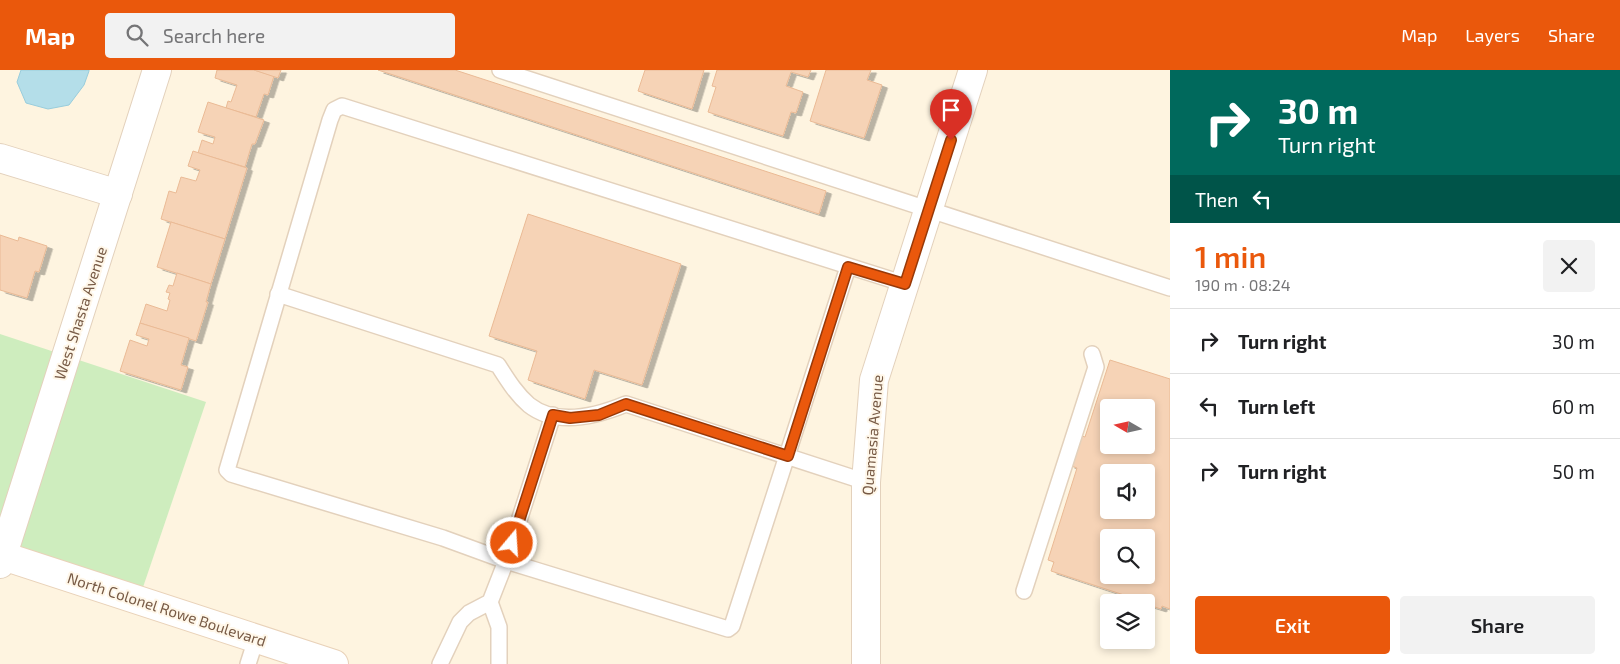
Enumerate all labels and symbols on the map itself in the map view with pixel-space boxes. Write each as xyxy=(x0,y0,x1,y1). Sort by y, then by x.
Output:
pin xyxy=(930,89,972,140)
street label: West Shasta Avenue xyxy=(50,244,110,382)
street label: Quamasia Avenue xyxy=(858,374,887,496)
north arrow xyxy=(1100,399,1155,454)
position arrow xyxy=(485,516,537,568)
street label: North Colonel Rowe Boulevard xyxy=(65,568,269,650)

